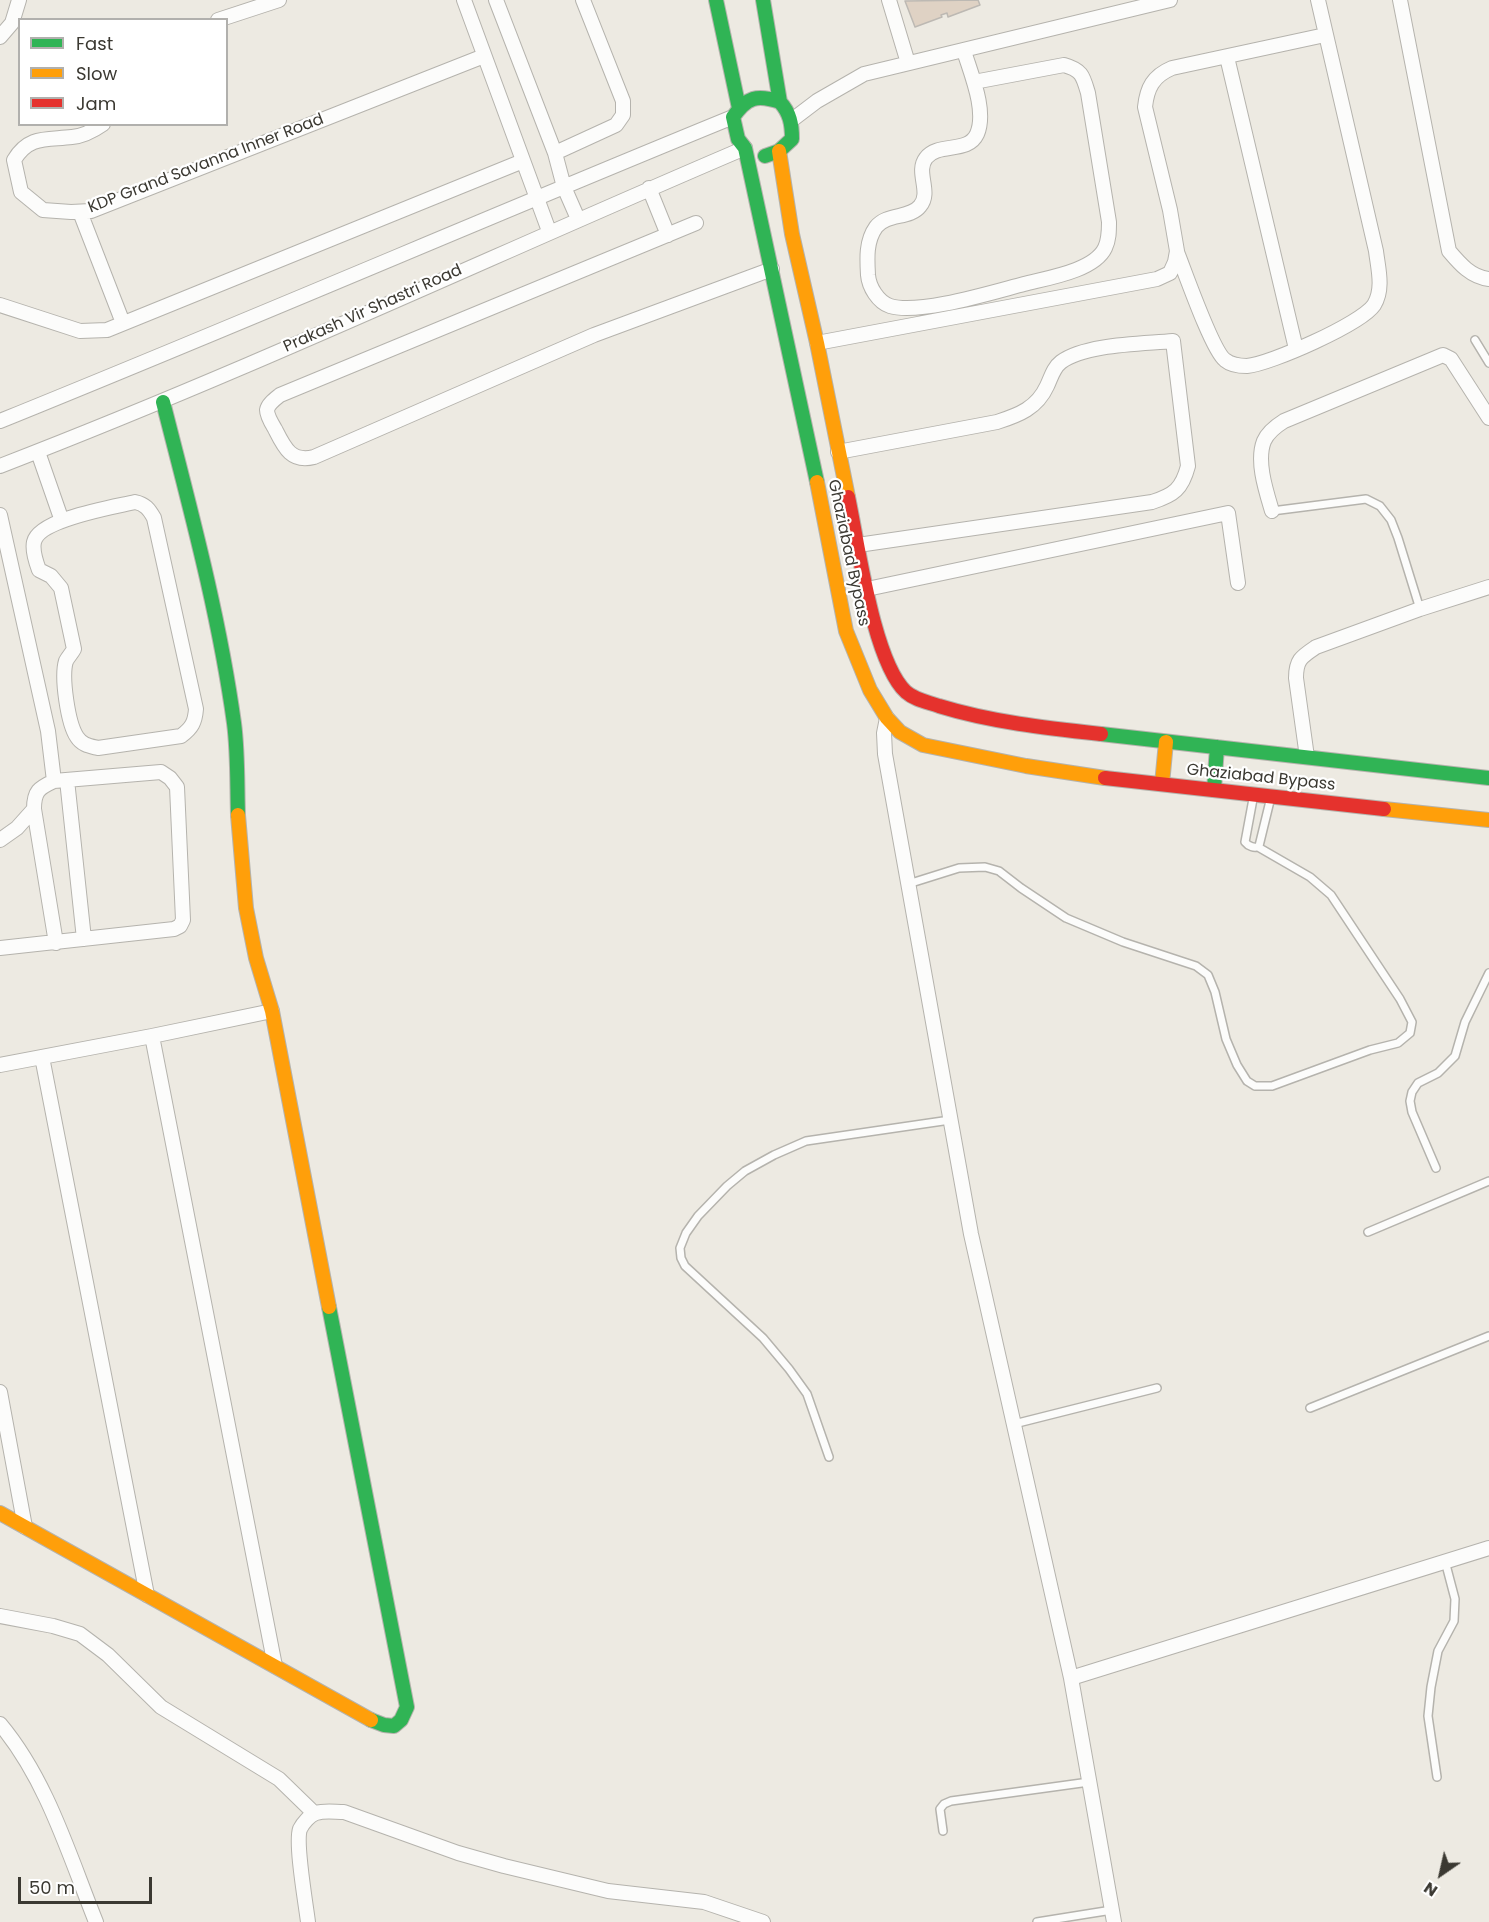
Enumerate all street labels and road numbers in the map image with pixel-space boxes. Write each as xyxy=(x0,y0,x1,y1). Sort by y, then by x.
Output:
street label: KDP Grand Savanna Inner Road xyxy=(86,110,326,218)
street label: Prakash Vir Shastri Road xyxy=(281,261,465,357)
street label: Ghaziabad Bypass xyxy=(823,478,873,628)
street label: Ghaziabad Bypass xyxy=(1186,761,1336,795)

